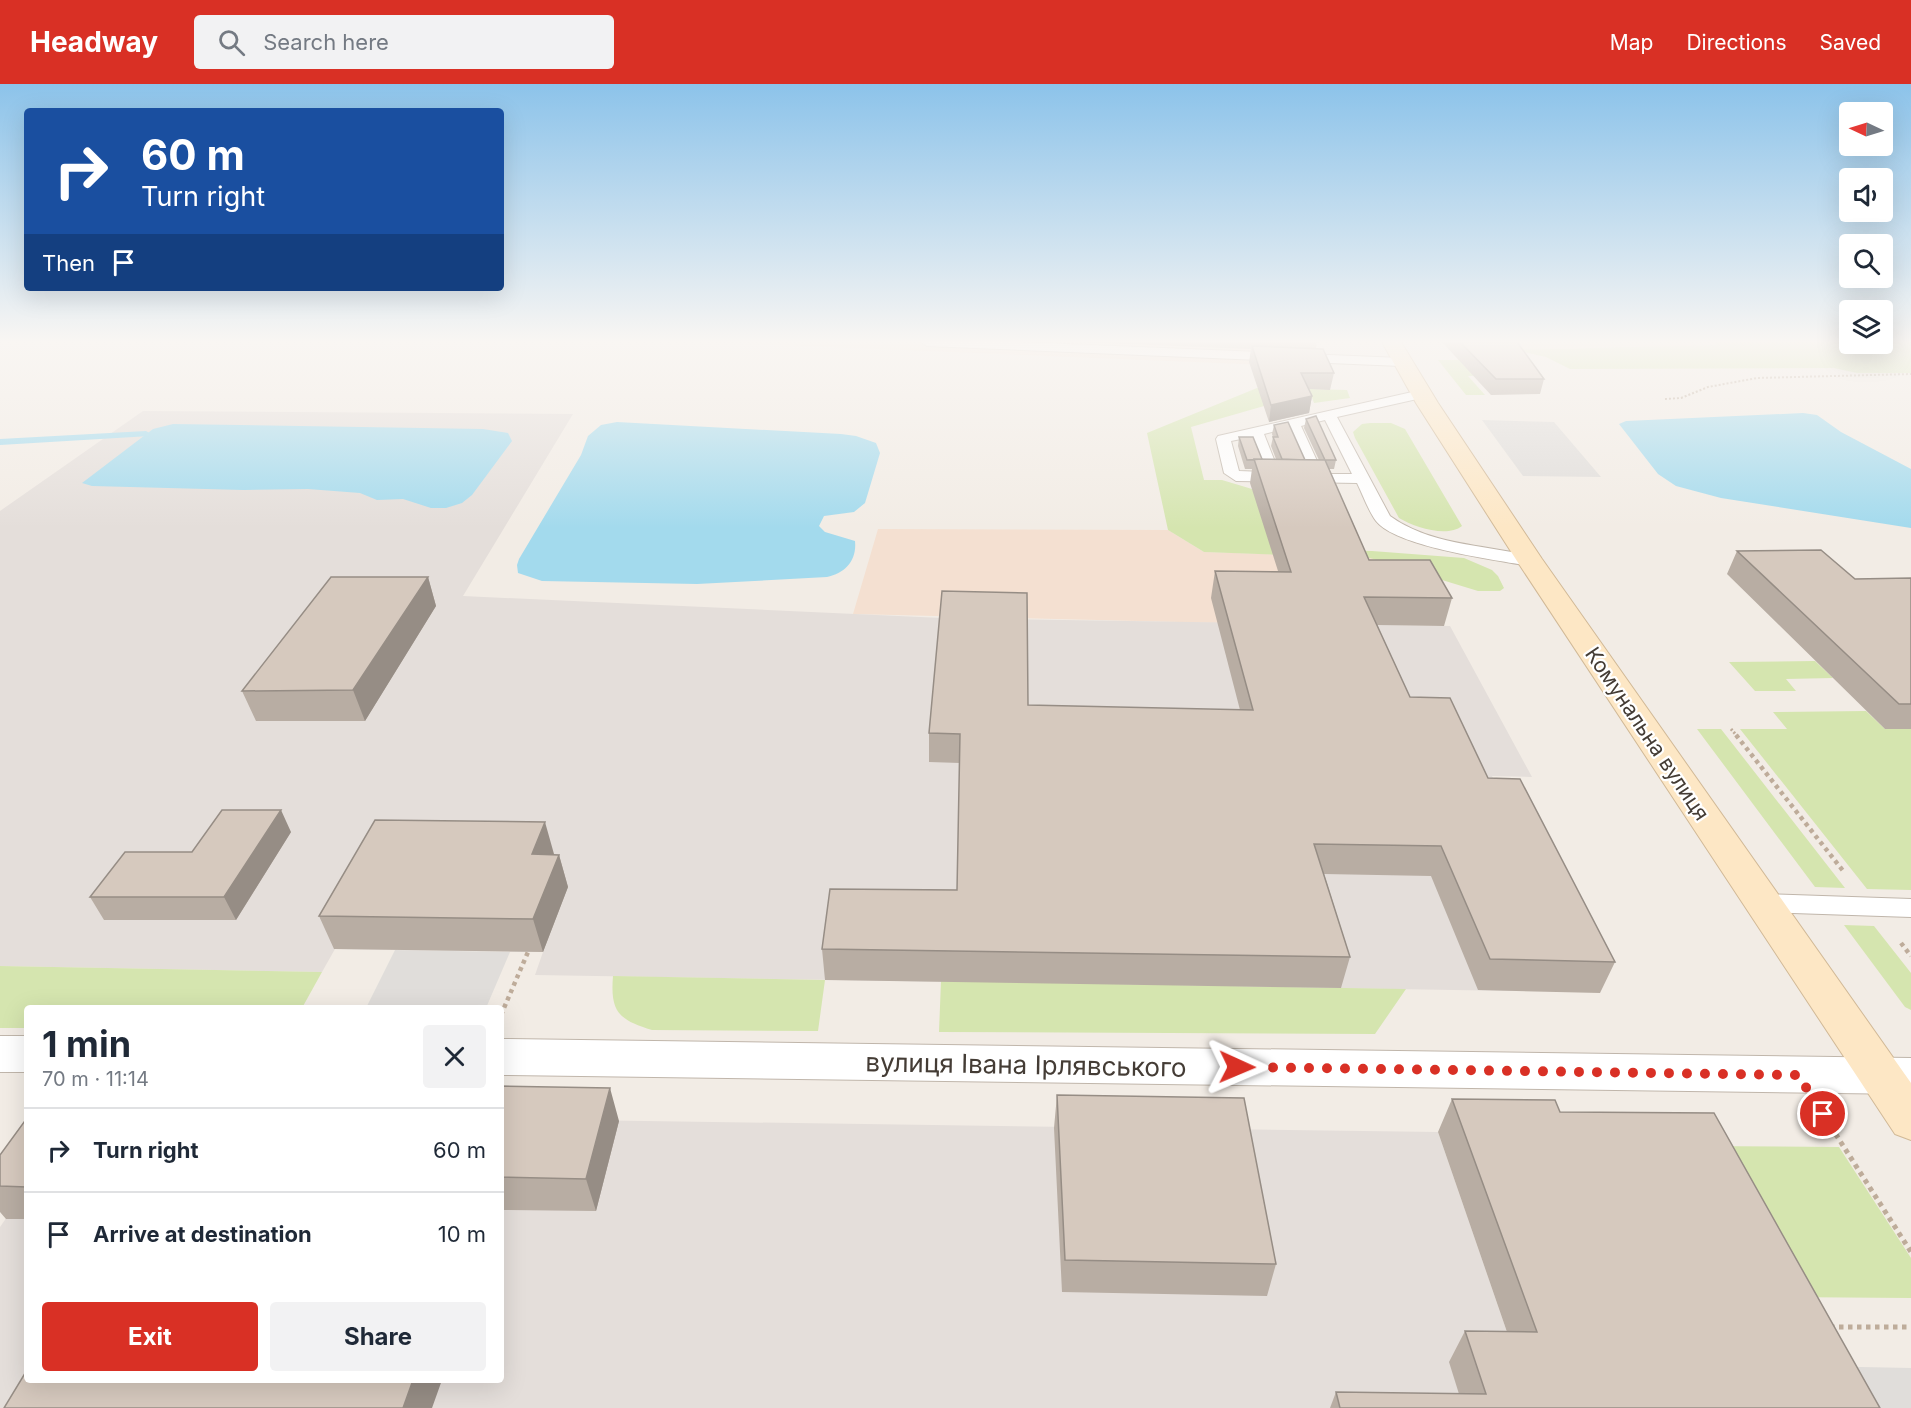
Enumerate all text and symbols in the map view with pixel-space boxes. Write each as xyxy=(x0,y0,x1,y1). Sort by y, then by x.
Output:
search box xyxy=(194,15,614,69)
text: Headway xyxy=(30,25,158,59)
icon: search xyxy=(215,26,248,59)
text: Search here xyxy=(263,29,389,55)
text: Map xyxy=(1610,30,1653,55)
text: Directions xyxy=(1686,30,1787,55)
text: Saved xyxy=(1820,30,1881,55)
north arrow xyxy=(1839,102,1893,156)
map controls xyxy=(1839,102,1893,354)
text: 60 m xyxy=(141,129,245,180)
icon: right xyxy=(42,132,120,210)
button: sound xyxy=(1839,168,1893,222)
text: Turn right xyxy=(141,180,265,213)
button: search xyxy=(1839,234,1893,288)
icon: arrive xyxy=(107,246,140,279)
text: Then xyxy=(42,250,95,276)
button: layers xyxy=(1839,300,1893,354)
street label: Комунальна вулиця xyxy=(1580,642,1715,825)
text: 1 min xyxy=(42,1022,131,1066)
button: close xyxy=(423,1025,486,1088)
position arrow xyxy=(1205,1035,1269,1099)
street label: вулиця Івана Ірлявського xyxy=(865,1046,1187,1083)
text: 70 m · 11:14 xyxy=(42,1067,149,1091)
pin xyxy=(1797,1088,1848,1139)
icon: arrive xyxy=(1806,1097,1839,1130)
icon: right xyxy=(42,1134,75,1167)
text: Turn right xyxy=(93,1137,199,1163)
text: 60 m xyxy=(433,1137,486,1163)
icon: arrive xyxy=(42,1218,75,1251)
text: Arrive at destination xyxy=(93,1221,312,1247)
text: 10 m xyxy=(438,1221,486,1247)
button: Exit xyxy=(42,1302,258,1371)
button: Share xyxy=(270,1302,486,1371)

